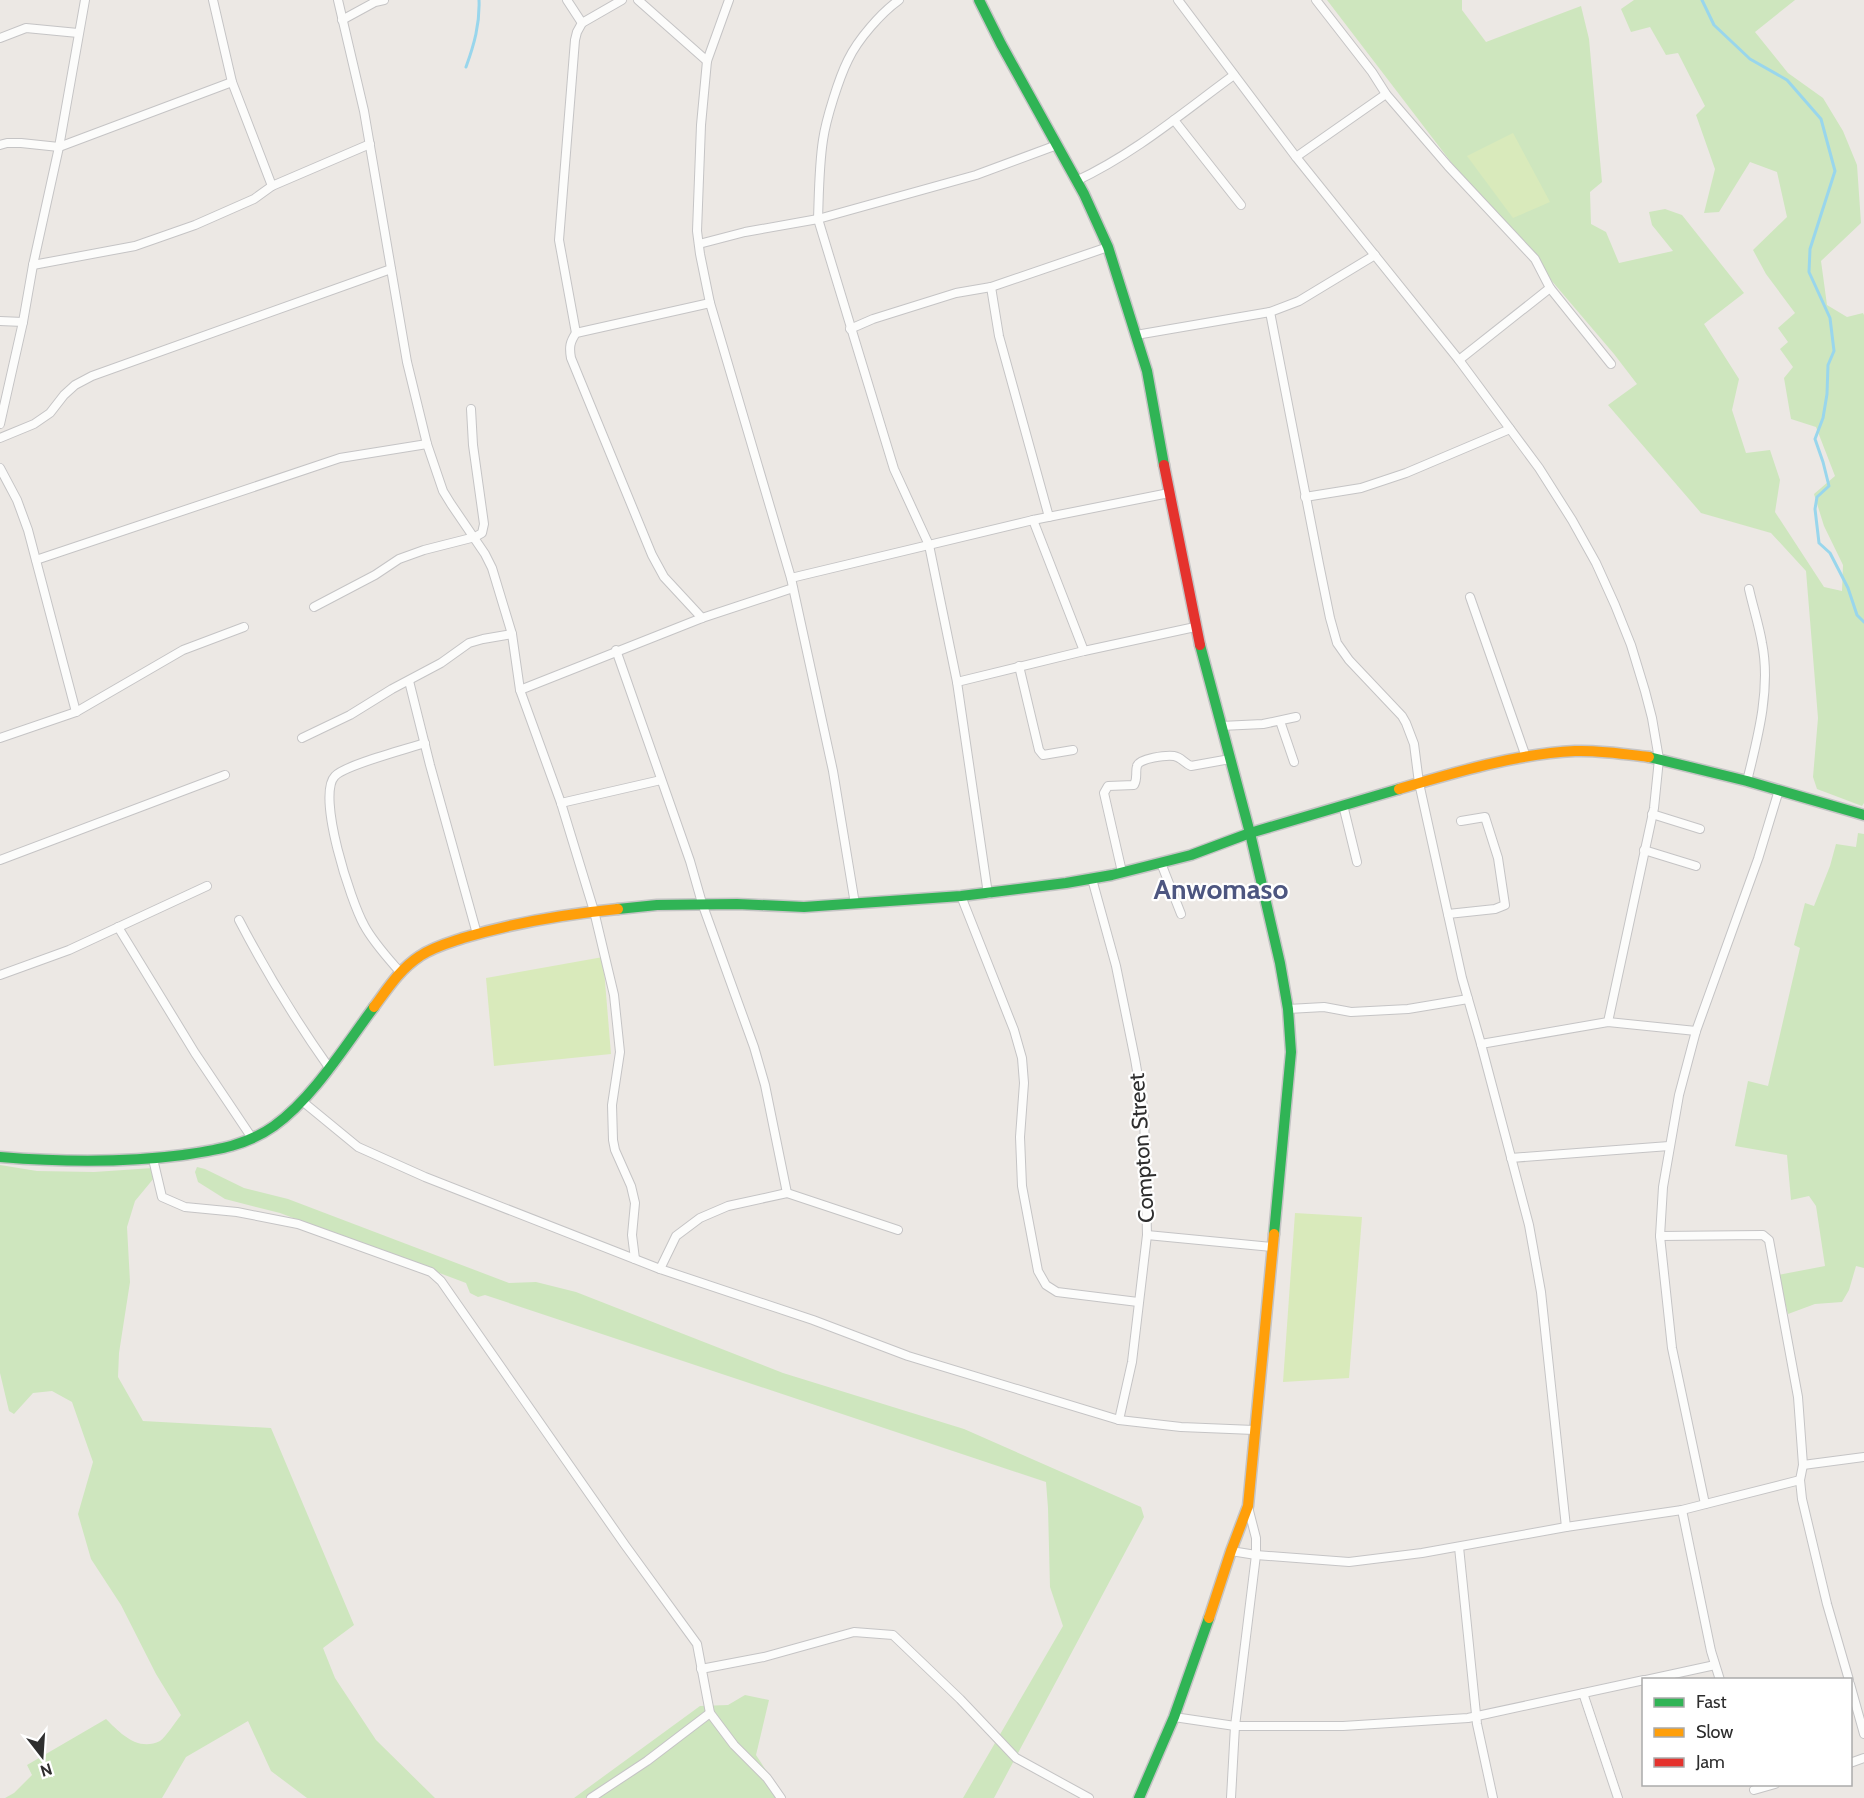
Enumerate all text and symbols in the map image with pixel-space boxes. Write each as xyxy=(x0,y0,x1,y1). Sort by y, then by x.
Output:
district label: Anwomaso xyxy=(1154,872,1288,906)
street label: Compton Street xyxy=(1123,1072,1160,1224)
legend xyxy=(1642,1678,1852,1786)
text: Fast xyxy=(1696,1691,1727,1713)
text: Slow xyxy=(1696,1721,1733,1743)
north arrow xyxy=(12,1726,72,1786)
text: Jam xyxy=(1695,1751,1725,1773)
text: N xyxy=(38,1759,54,1781)

